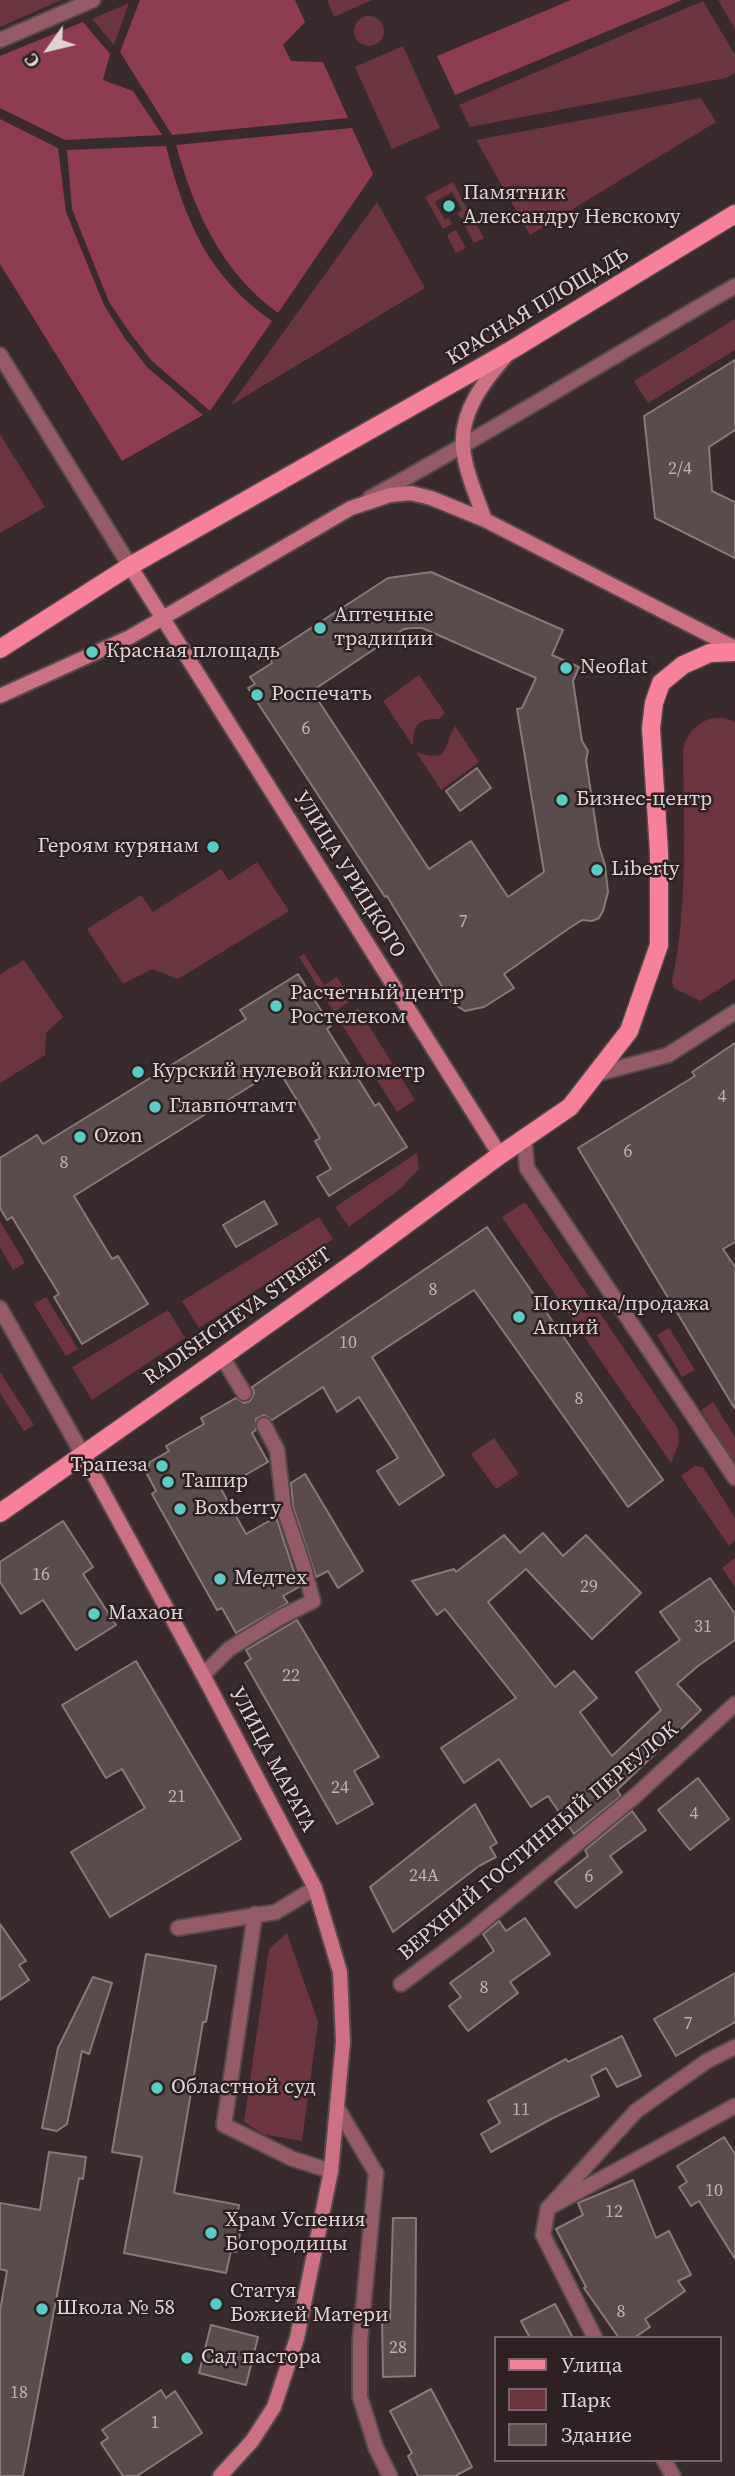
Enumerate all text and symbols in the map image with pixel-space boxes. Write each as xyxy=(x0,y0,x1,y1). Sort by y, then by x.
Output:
north arrow xyxy=(14,14,84,84)
text: С xyxy=(18,49,46,73)
place label: Памятник Александру Невскому xyxy=(463,181,681,231)
marker: Памятник Александру Невскому xyxy=(441,198,457,214)
street label: КРАСНАЯ ПЛОЩАДЬ xyxy=(442,243,634,371)
house number: 2/4 xyxy=(668,458,692,480)
place label: Аптечные традиции xyxy=(334,603,434,653)
marker: Аптечные традиции xyxy=(312,620,328,636)
place label: Красная площадь xyxy=(106,639,280,665)
marker: Красная площадь xyxy=(84,644,100,660)
place label: Neoflat xyxy=(580,655,648,681)
marker: Neoflat xyxy=(558,660,574,676)
place label: Роспечать xyxy=(271,682,372,708)
marker: Роспечать xyxy=(249,687,265,703)
house number: 6 xyxy=(302,718,310,740)
street label: УЛИЦА УРИЦКОГО xyxy=(288,787,410,963)
place label: Бизнес-центр xyxy=(576,787,712,813)
marker: Бизнес-центр xyxy=(554,792,570,808)
place label: Героям курянам xyxy=(38,834,199,860)
marker: Героям курянам xyxy=(205,839,221,855)
place label: Liberty xyxy=(611,857,679,883)
marker: Liberty xyxy=(589,862,605,878)
house number: 7 xyxy=(459,911,467,933)
place label: Расчетный центр Ростелеком xyxy=(290,981,464,1031)
marker: Расчетный центр Ростелеком xyxy=(268,998,284,1014)
place label: Курский нулевой километр xyxy=(152,1059,425,1085)
marker: Курский нулевой километр xyxy=(130,1064,146,1080)
house number: 4 xyxy=(718,1086,726,1108)
place label: Главпочтамт xyxy=(169,1094,296,1120)
marker: Главпочтамт xyxy=(147,1099,163,1115)
place label: Ozon xyxy=(94,1124,143,1150)
marker: Ozon xyxy=(72,1129,88,1145)
house number: 6 xyxy=(624,1141,632,1163)
house number: 8 xyxy=(60,1152,68,1174)
street label: RADISHCHEVA STREET xyxy=(139,1242,337,1392)
house number: 8 xyxy=(429,1279,437,1301)
place label: Покупка/продажа Акций xyxy=(533,1292,710,1342)
marker: Покупка/продажа Акций xyxy=(511,1309,527,1325)
house number: 10 xyxy=(339,1332,357,1354)
house number: 8 xyxy=(575,1388,583,1410)
place label: Трапеза xyxy=(71,1453,148,1479)
marker: Трапеза xyxy=(154,1458,170,1474)
place label: Ташир xyxy=(182,1469,248,1495)
marker: Ташир xyxy=(160,1474,176,1490)
place label: Boxberry xyxy=(194,1496,281,1522)
marker: Boxberry xyxy=(172,1501,188,1517)
house number: 16 xyxy=(32,1564,50,1586)
place label: Медтех xyxy=(234,1566,307,1592)
marker: Медтех xyxy=(212,1571,228,1587)
house number: 29 xyxy=(580,1576,598,1598)
place label: Махаон xyxy=(108,1601,183,1627)
marker: Махаон xyxy=(86,1606,102,1622)
house number: 31 xyxy=(694,1616,712,1638)
house number: 22 xyxy=(282,1665,300,1687)
street label: УЛИЦА МАРАТА xyxy=(223,1683,321,1837)
street label: ВЕРХНИЙ ГОСТИННЫЙ ПЕРЕУЛОК xyxy=(394,1718,684,1966)
house number: 24 xyxy=(331,1777,349,1799)
house number: 21 xyxy=(168,1786,186,1808)
house number: 4 xyxy=(690,1803,698,1825)
house number: 24А xyxy=(409,1865,439,1887)
house number: 6 xyxy=(585,1866,593,1888)
house number: 8 xyxy=(480,1977,488,1999)
house number: 7 xyxy=(684,2013,692,2035)
place label: Областной суд xyxy=(171,2075,316,2101)
marker: Областной суд xyxy=(149,2080,165,2096)
house number: 11 xyxy=(512,2099,530,2121)
house number: 10 xyxy=(705,2180,723,2202)
house number: 12 xyxy=(605,2201,623,2223)
place label: Храм Успения Богородицы xyxy=(225,2208,366,2258)
marker: Храм Успения Богородицы xyxy=(203,2225,219,2241)
place label: Статуя Божией Матери xyxy=(230,2279,389,2329)
place label: Школа № 58 xyxy=(56,2296,175,2322)
marker: Статуя Божией Матери xyxy=(208,2296,224,2312)
marker: Школа № 58 xyxy=(34,2301,50,2317)
house number: 8 xyxy=(617,2301,625,2323)
legend xyxy=(494,2336,721,2462)
house number: 28 xyxy=(389,2337,407,2359)
place label: Сад пастора xyxy=(201,2345,321,2371)
marker: Сад пастора xyxy=(179,2350,195,2366)
text: Улица xyxy=(561,2350,622,2379)
house number: 18 xyxy=(10,2382,28,2404)
text: Парк xyxy=(561,2385,611,2414)
house number: 1 xyxy=(151,2412,159,2434)
text: Здание xyxy=(561,2420,632,2449)

